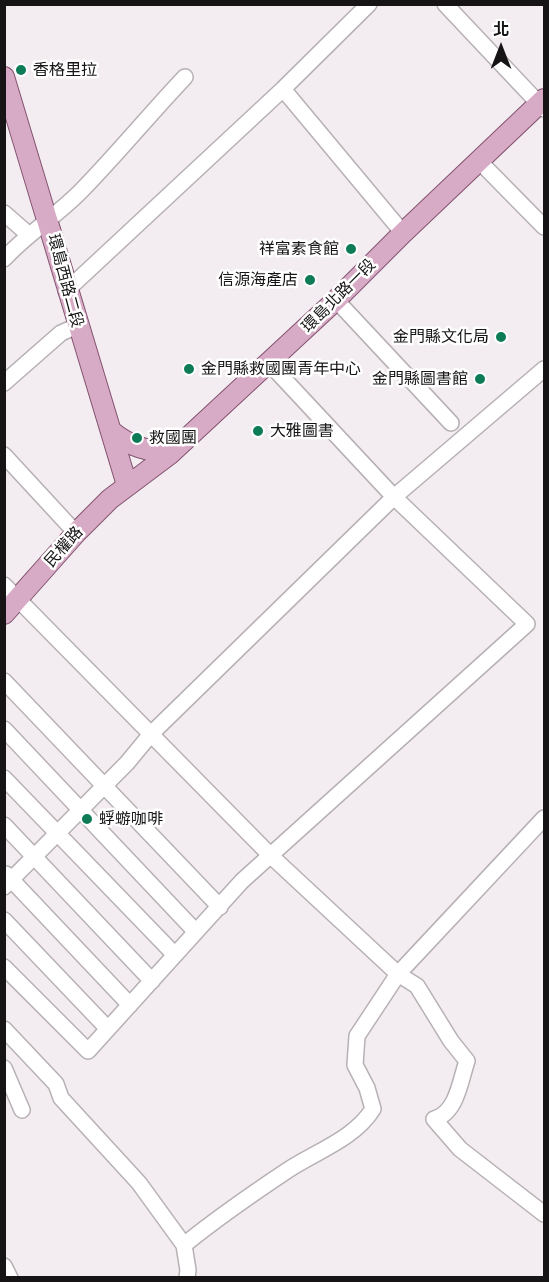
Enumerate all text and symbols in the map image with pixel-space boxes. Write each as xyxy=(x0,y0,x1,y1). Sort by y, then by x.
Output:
north arrow xyxy=(471,18,531,78)
text: 北 xyxy=(493,20,509,39)
place label: 香格里拉 xyxy=(33,60,97,80)
marker: 香格里拉 xyxy=(14,63,28,77)
street label: 環島西路二段 xyxy=(43,232,87,330)
place label: 祥富素食館 xyxy=(259,239,339,259)
marker: 祥富素食館 xyxy=(344,242,358,256)
street label: 環島北路一段 xyxy=(298,255,380,337)
place label: 信源海產店 xyxy=(218,270,298,290)
marker: 信源海產店 xyxy=(303,273,317,287)
place label: 金門縣文化局 xyxy=(393,327,489,347)
marker: 金門縣文化局 xyxy=(494,330,508,344)
place label: 金門縣救國團青年中心 xyxy=(201,359,361,379)
marker: 金門縣救國團青年中心 xyxy=(182,362,196,376)
place label: 金門縣圖書館 xyxy=(372,369,468,389)
marker: 金門縣圖書館 xyxy=(473,372,487,386)
place label: 大雅圖書 xyxy=(270,421,334,441)
marker: 大雅圖書 xyxy=(251,424,265,438)
place label: 救國團 xyxy=(149,428,197,448)
marker: 救國團 xyxy=(130,431,144,445)
street label: 民權路 xyxy=(41,523,87,571)
place label: 蜉蝣咖啡 xyxy=(99,809,163,829)
marker: 蜉蝣咖啡 xyxy=(80,812,94,826)

